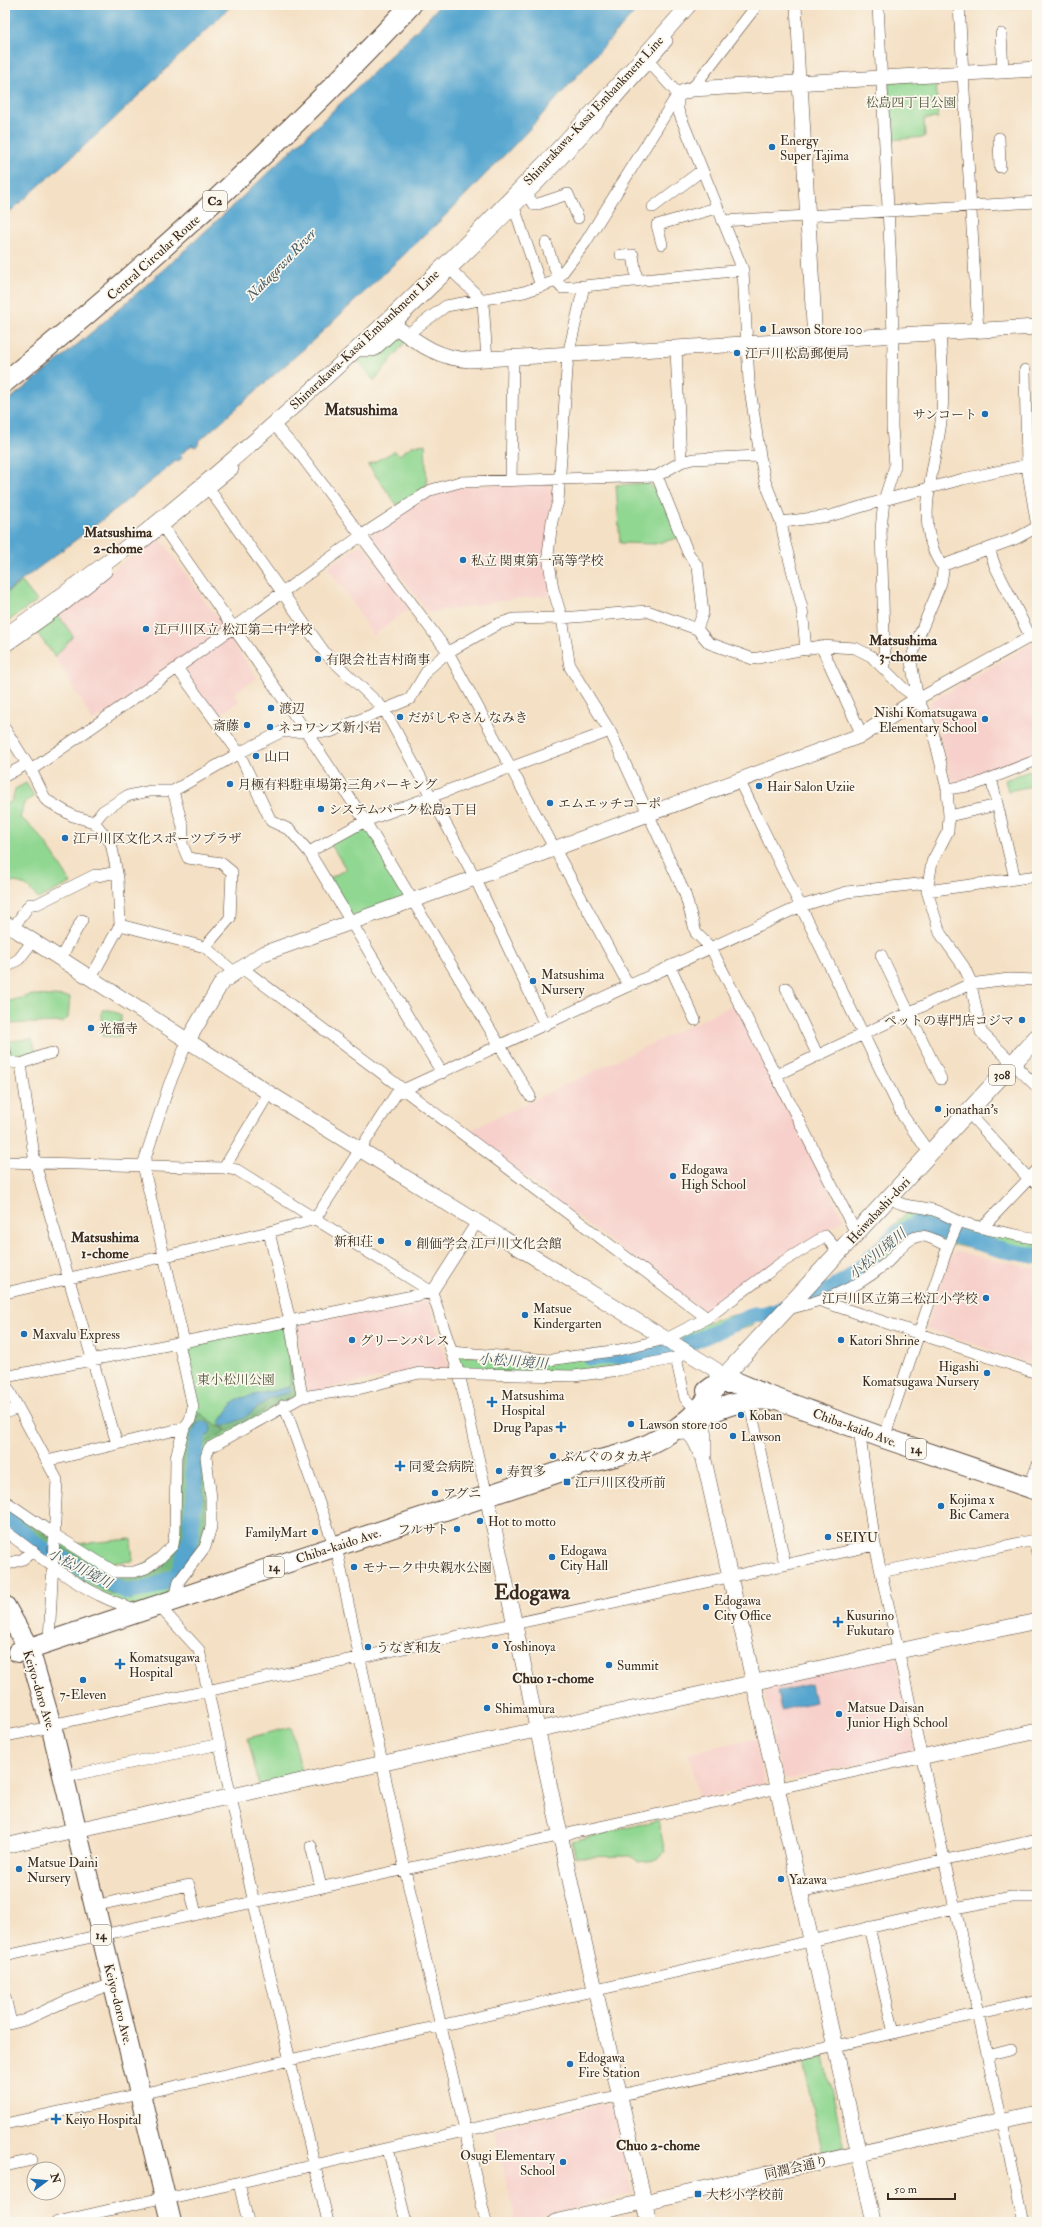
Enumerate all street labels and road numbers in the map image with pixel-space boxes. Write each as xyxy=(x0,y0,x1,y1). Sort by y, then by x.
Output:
street label: Shinarakawa-Kasai Embankment Line xyxy=(520,32,668,189)
road number: C2 xyxy=(203,191,227,211)
street label: Central Circular Route xyxy=(104,211,204,304)
street label: Shinarakawa-Kasai Embankment Line xyxy=(287,266,443,413)
road number: 308 xyxy=(989,1065,1015,1085)
street label: Heiwabashi-dori xyxy=(844,1174,914,1247)
street label: Chiba-kaido Ave. xyxy=(810,1405,899,1451)
road number: 14 xyxy=(906,1439,926,1459)
street label: Chiba-kaido Ave. xyxy=(294,1525,383,1567)
road number: 14 xyxy=(264,1557,284,1577)
street label: Keiyo-doro Ave. xyxy=(18,1648,59,1733)
road number: 14 xyxy=(91,1925,111,1945)
street label: Keiyo-doro Ave. xyxy=(99,1962,136,2047)
street label: 同潤会通り xyxy=(763,2153,830,2183)

